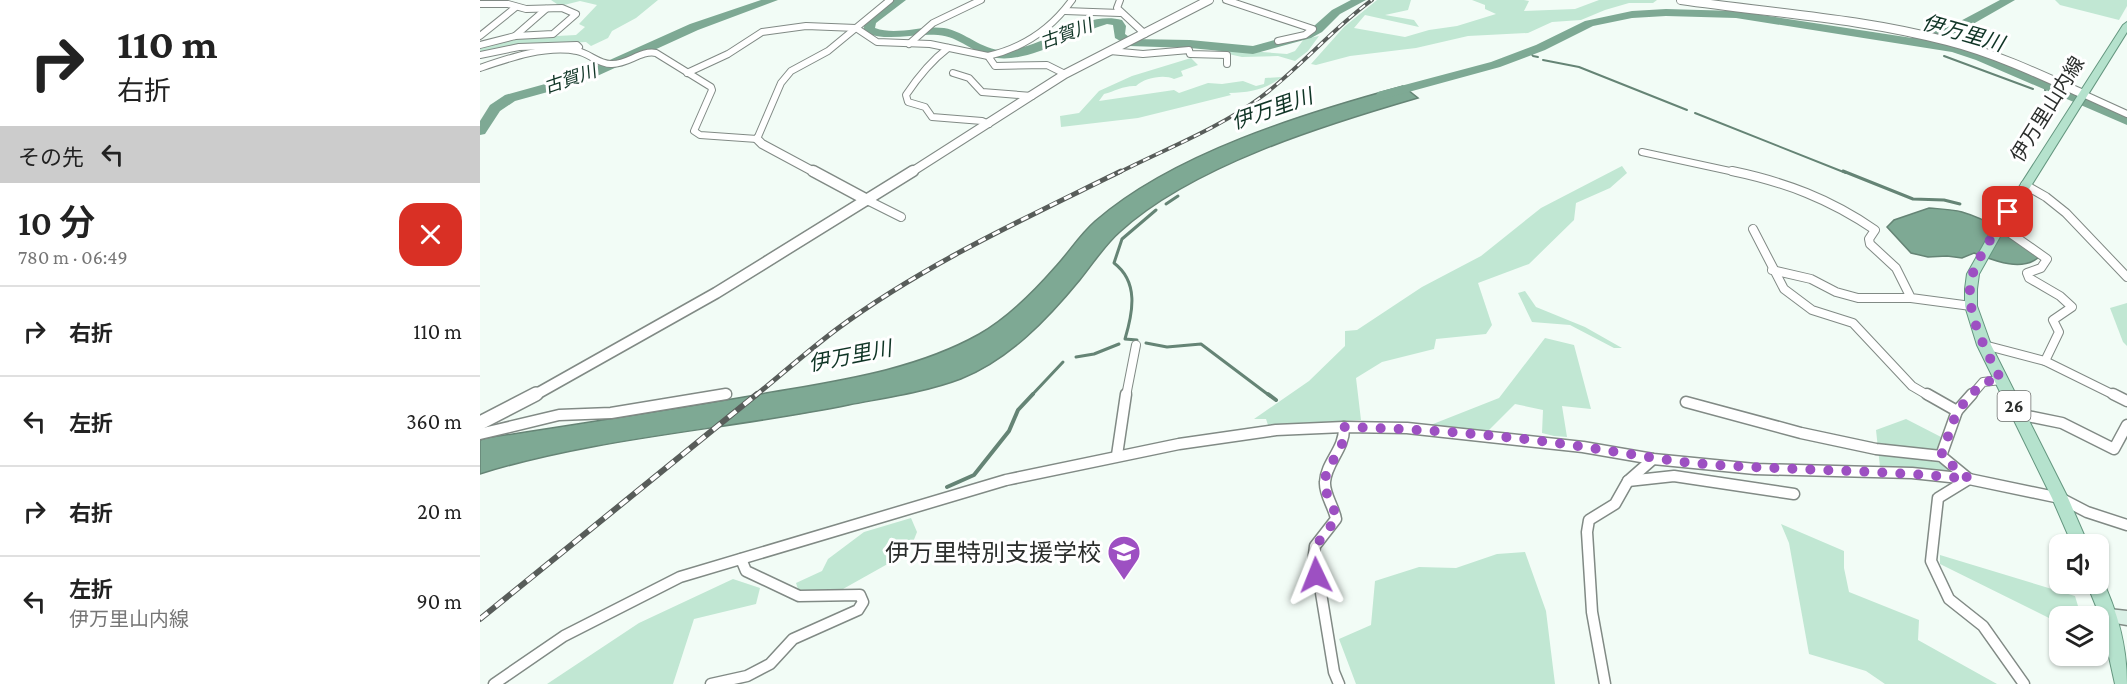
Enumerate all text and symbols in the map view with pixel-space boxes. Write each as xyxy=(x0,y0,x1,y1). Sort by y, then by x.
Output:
water label: 伊万里川 xyxy=(1919,10,2009,57)
water label: 古賀川 xyxy=(1037,15,1097,53)
text: 110 m xyxy=(117,20,218,67)
icon: right xyxy=(18,24,96,102)
street label: 伊万里山内線 xyxy=(2006,52,2088,166)
water label: 古賀川 xyxy=(541,60,601,97)
text: 右折 xyxy=(117,76,171,106)
water label: 伊万里川 xyxy=(1228,83,1318,134)
icon: left xyxy=(96,138,129,171)
text: その先 xyxy=(18,145,84,170)
pin xyxy=(1982,186,2033,237)
icon: arrive xyxy=(1991,195,2024,228)
text: 10 分 xyxy=(18,203,95,243)
button: close xyxy=(399,203,462,266)
text: 780 m · 06:49 xyxy=(18,246,128,268)
icon: right xyxy=(18,315,51,348)
text: 110 m xyxy=(413,319,462,344)
text: 右折 xyxy=(69,321,113,346)
water label: 伊万里川 xyxy=(806,336,895,376)
road number: 26 xyxy=(1998,391,2030,421)
icon: left xyxy=(18,405,51,438)
text: 360 m xyxy=(406,409,462,434)
text: 左折 xyxy=(69,411,113,436)
icon: right xyxy=(18,495,51,528)
text: 20 m xyxy=(417,499,462,524)
text: 右折 xyxy=(69,501,113,526)
school or university icon: 伊万里特別支援学校 xyxy=(1106,534,1142,581)
map controls xyxy=(2049,534,2109,666)
button: sound xyxy=(2049,534,2109,594)
place label: 伊万里特別支援学校 xyxy=(885,539,1101,566)
position arrow xyxy=(1284,543,1348,607)
text: 左折 xyxy=(69,577,113,602)
icon: left xyxy=(18,585,51,618)
text: 90 m xyxy=(417,589,462,614)
button: layers xyxy=(2049,606,2109,666)
text: 伊万里山内線 xyxy=(69,608,189,630)

